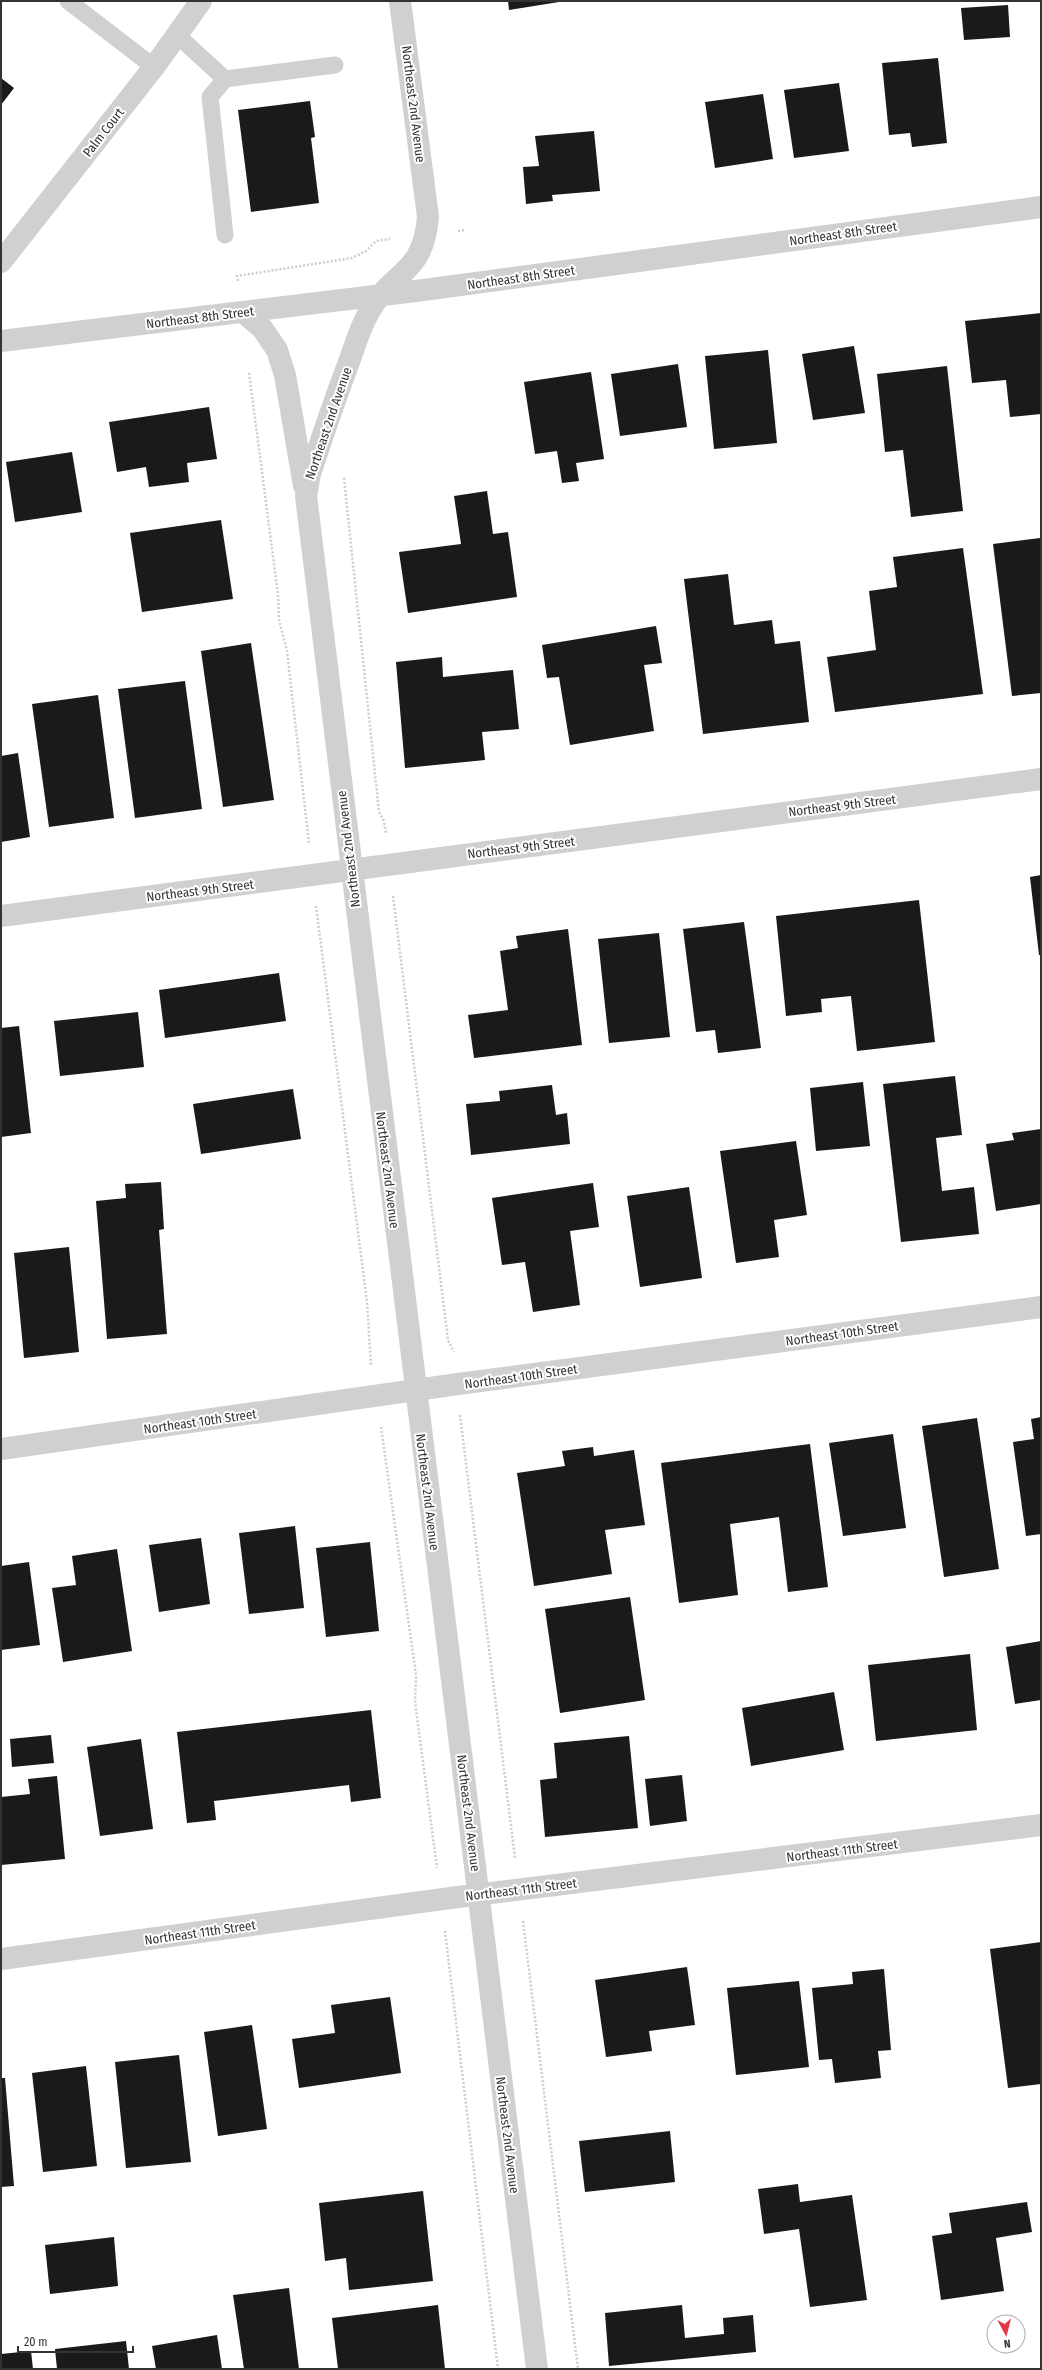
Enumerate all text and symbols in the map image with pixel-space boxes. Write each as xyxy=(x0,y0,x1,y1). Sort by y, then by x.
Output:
street label: Northeast 2nd Avenue xyxy=(399,45,428,163)
street label: Palm Court xyxy=(80,104,127,160)
street label: Northeast 8th Street xyxy=(788,218,899,248)
street label: Northeast 8th Street xyxy=(466,262,577,292)
street label: Northeast 8th Street xyxy=(145,303,256,332)
street label: Northeast 2nd Avenue xyxy=(302,365,355,481)
street label: Northeast 2nd Avenue xyxy=(334,790,363,908)
street label: Northeast 9th Street xyxy=(787,791,897,820)
street label: Northeast 9th Street xyxy=(466,833,576,862)
street label: Northeast 9th Street xyxy=(145,876,255,905)
street label: Northeast 2nd Avenue xyxy=(373,1111,402,1229)
street label: Northeast 10th Street xyxy=(785,1318,900,1349)
street label: Northeast 10th Street xyxy=(464,1361,579,1392)
street label: Northeast 10th Street xyxy=(143,1406,258,1437)
street label: Northeast 2nd Avenue xyxy=(413,1433,442,1551)
street label: Northeast 2nd Avenue xyxy=(454,1754,483,1872)
street label: Northeast 11th Street xyxy=(786,1836,899,1865)
street label: Northeast 11th Street xyxy=(465,1875,578,1904)
street label: Northeast 11th Street xyxy=(144,1917,257,1948)
street label: Northeast 2nd Avenue xyxy=(493,2076,522,2194)
north arrow xyxy=(986,2314,1026,2354)
scale bar xyxy=(18,2328,133,2354)
text: 20 m xyxy=(24,2335,48,2349)
text: N xyxy=(1003,2337,1011,2350)

